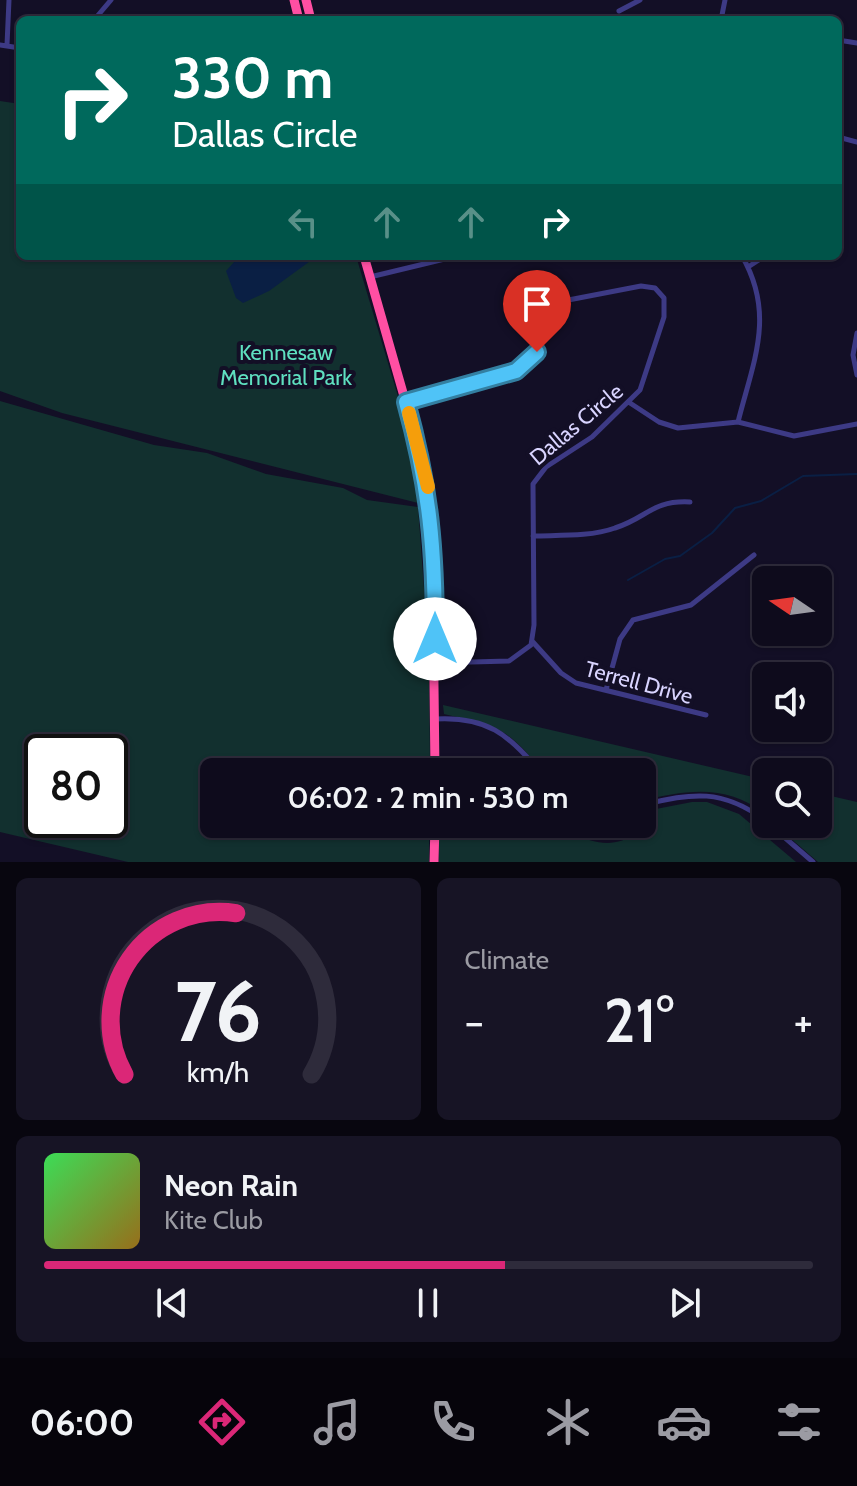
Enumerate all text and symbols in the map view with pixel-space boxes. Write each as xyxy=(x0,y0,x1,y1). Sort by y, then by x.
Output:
text: 330 m xyxy=(172,44,333,112)
icon: right xyxy=(40,48,144,152)
text: Dallas Circle xyxy=(172,112,357,156)
icon: left xyxy=(281,200,325,244)
icon: ahead xyxy=(365,200,409,244)
icon: ahead xyxy=(449,200,493,244)
icon: right xyxy=(533,200,577,244)
pin xyxy=(503,270,571,352)
icon: arrive xyxy=(515,282,559,326)
park label: Kennesaw Memorial Park xyxy=(220,339,352,391)
street label: Dallas Circle xyxy=(524,378,628,471)
north arrow xyxy=(752,566,832,646)
map controls xyxy=(752,566,832,838)
position arrow xyxy=(393,597,477,681)
street label: Terrell Drive xyxy=(582,655,696,710)
button: sound xyxy=(752,662,832,742)
speed limit sign: 80 xyxy=(24,734,128,838)
button: search xyxy=(752,758,832,838)
text: 06:02 · 2 min · 530 m xyxy=(287,779,569,816)
text: Climate xyxy=(465,944,549,976)
text: 76 xyxy=(175,961,262,1062)
text: 21° xyxy=(604,984,674,1057)
text: − xyxy=(465,995,484,1048)
text: + xyxy=(794,995,813,1048)
text: km/h xyxy=(187,1054,250,1089)
text: Neon Rain xyxy=(164,1167,298,1204)
text: Kite Club xyxy=(164,1204,263,1236)
icon: previous xyxy=(150,1281,194,1325)
icon: pause xyxy=(406,1281,450,1325)
icon: next xyxy=(663,1281,707,1325)
icon: directions xyxy=(194,1394,250,1450)
icon: music xyxy=(309,1394,365,1450)
icon: phone xyxy=(425,1394,481,1450)
icon: climate xyxy=(540,1394,596,1450)
icon: car xyxy=(656,1394,712,1450)
icon: filters xyxy=(771,1394,827,1450)
text: 06:00 xyxy=(30,1400,134,1444)

